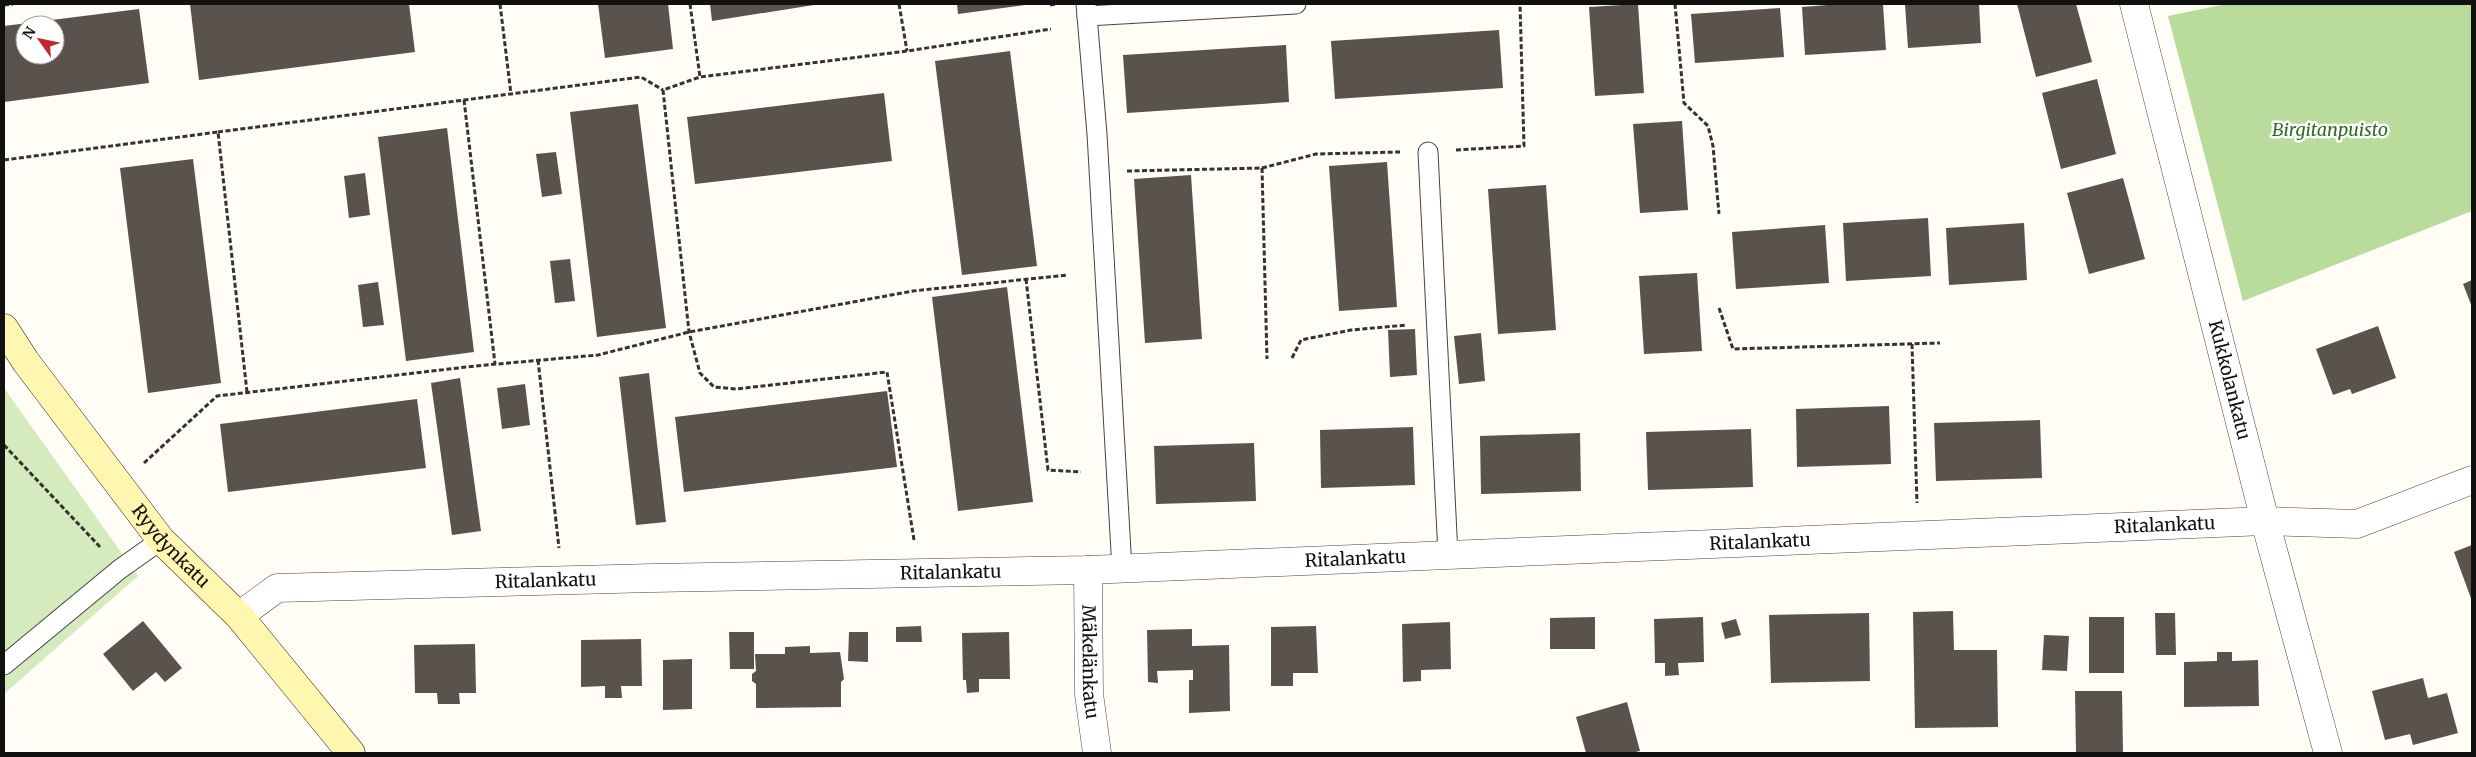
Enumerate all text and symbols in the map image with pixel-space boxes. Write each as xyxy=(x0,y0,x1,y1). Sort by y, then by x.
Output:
north arrow xyxy=(15,15,65,65)
text: N xyxy=(19,23,40,42)
park label: Birgitanpuisto xyxy=(2272,118,2388,141)
street label: Kukkolankatu xyxy=(2204,318,2256,442)
street label: Ryydynkatu xyxy=(127,499,215,593)
street label: Ritalankatu xyxy=(2113,511,2216,538)
street label: Ritalankatu xyxy=(1709,528,1811,555)
street label: Ritalankatu xyxy=(1304,545,1407,572)
street label: Ritalankatu xyxy=(900,560,1002,584)
street label: Ritalankatu xyxy=(495,568,597,593)
street label: Mäkelänkatu xyxy=(1077,605,1104,720)

